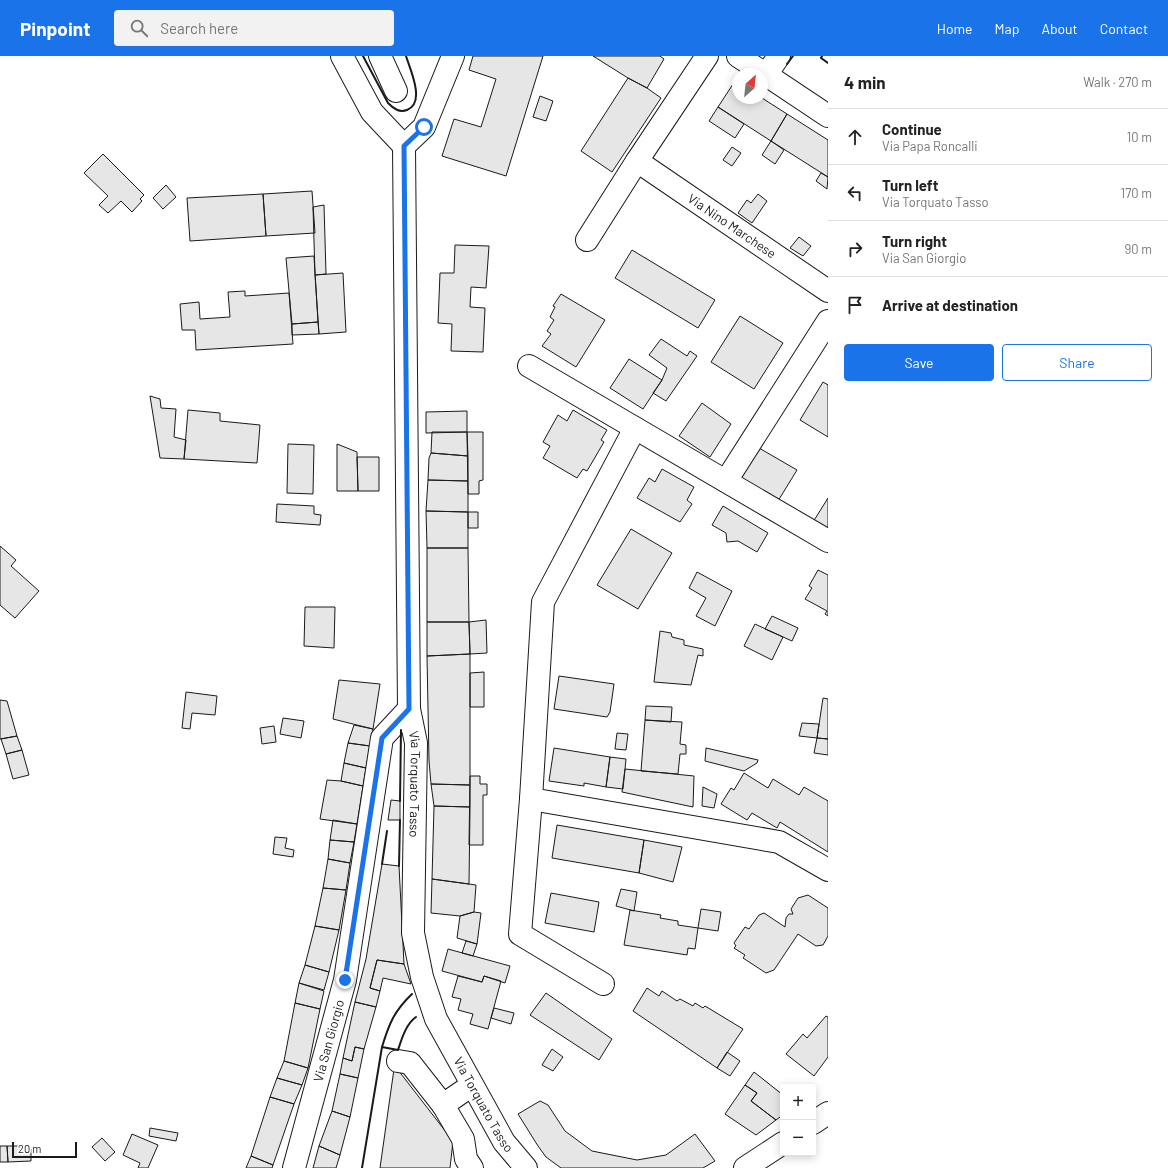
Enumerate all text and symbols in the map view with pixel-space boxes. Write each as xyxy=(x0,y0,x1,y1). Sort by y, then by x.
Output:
search box xyxy=(114,10,394,46)
text: Pinpoint xyxy=(20,17,90,40)
icon: search xyxy=(128,17,150,39)
text: Search here xyxy=(160,19,238,37)
text: Home xyxy=(937,20,973,37)
text: Map xyxy=(995,20,1019,37)
text: About xyxy=(1041,20,1078,37)
text: Contact xyxy=(1100,20,1148,37)
north arrow xyxy=(732,68,768,104)
text: 4 min xyxy=(844,72,886,92)
text: Walk · 270 m xyxy=(1083,74,1152,90)
route start xyxy=(415,118,433,136)
text: Continue xyxy=(882,120,942,138)
icon: ahead xyxy=(844,126,866,148)
text: 10 m xyxy=(1127,129,1152,145)
text: Via Papa Roncalli xyxy=(882,138,978,154)
text: Turn left xyxy=(882,176,938,194)
icon: left xyxy=(844,182,866,204)
text: 170 m xyxy=(1121,185,1152,201)
street label: Via Nino Marchese xyxy=(685,190,779,261)
text: Via Torquato Tasso xyxy=(882,194,989,210)
text: Turn right xyxy=(882,232,947,250)
icon: right xyxy=(844,238,866,260)
text: 90 m xyxy=(1125,241,1152,257)
text: Via San Giorgio xyxy=(882,250,966,266)
icon: arrive xyxy=(844,294,866,316)
text: Arrive at destination xyxy=(882,296,1018,314)
button: Save xyxy=(844,344,994,381)
button: Share xyxy=(1002,344,1152,381)
street label: Via Torquato Tasso xyxy=(406,729,424,838)
route end xyxy=(336,971,354,989)
street label: Via San Giorgio xyxy=(310,998,347,1083)
street label: Via Torquato Tasso xyxy=(451,1054,517,1155)
map controls xyxy=(780,1084,816,1156)
button: + xyxy=(780,1084,816,1120)
button: − xyxy=(780,1120,816,1156)
scale bar xyxy=(12,1140,77,1159)
text: 20 m xyxy=(18,1142,41,1155)

